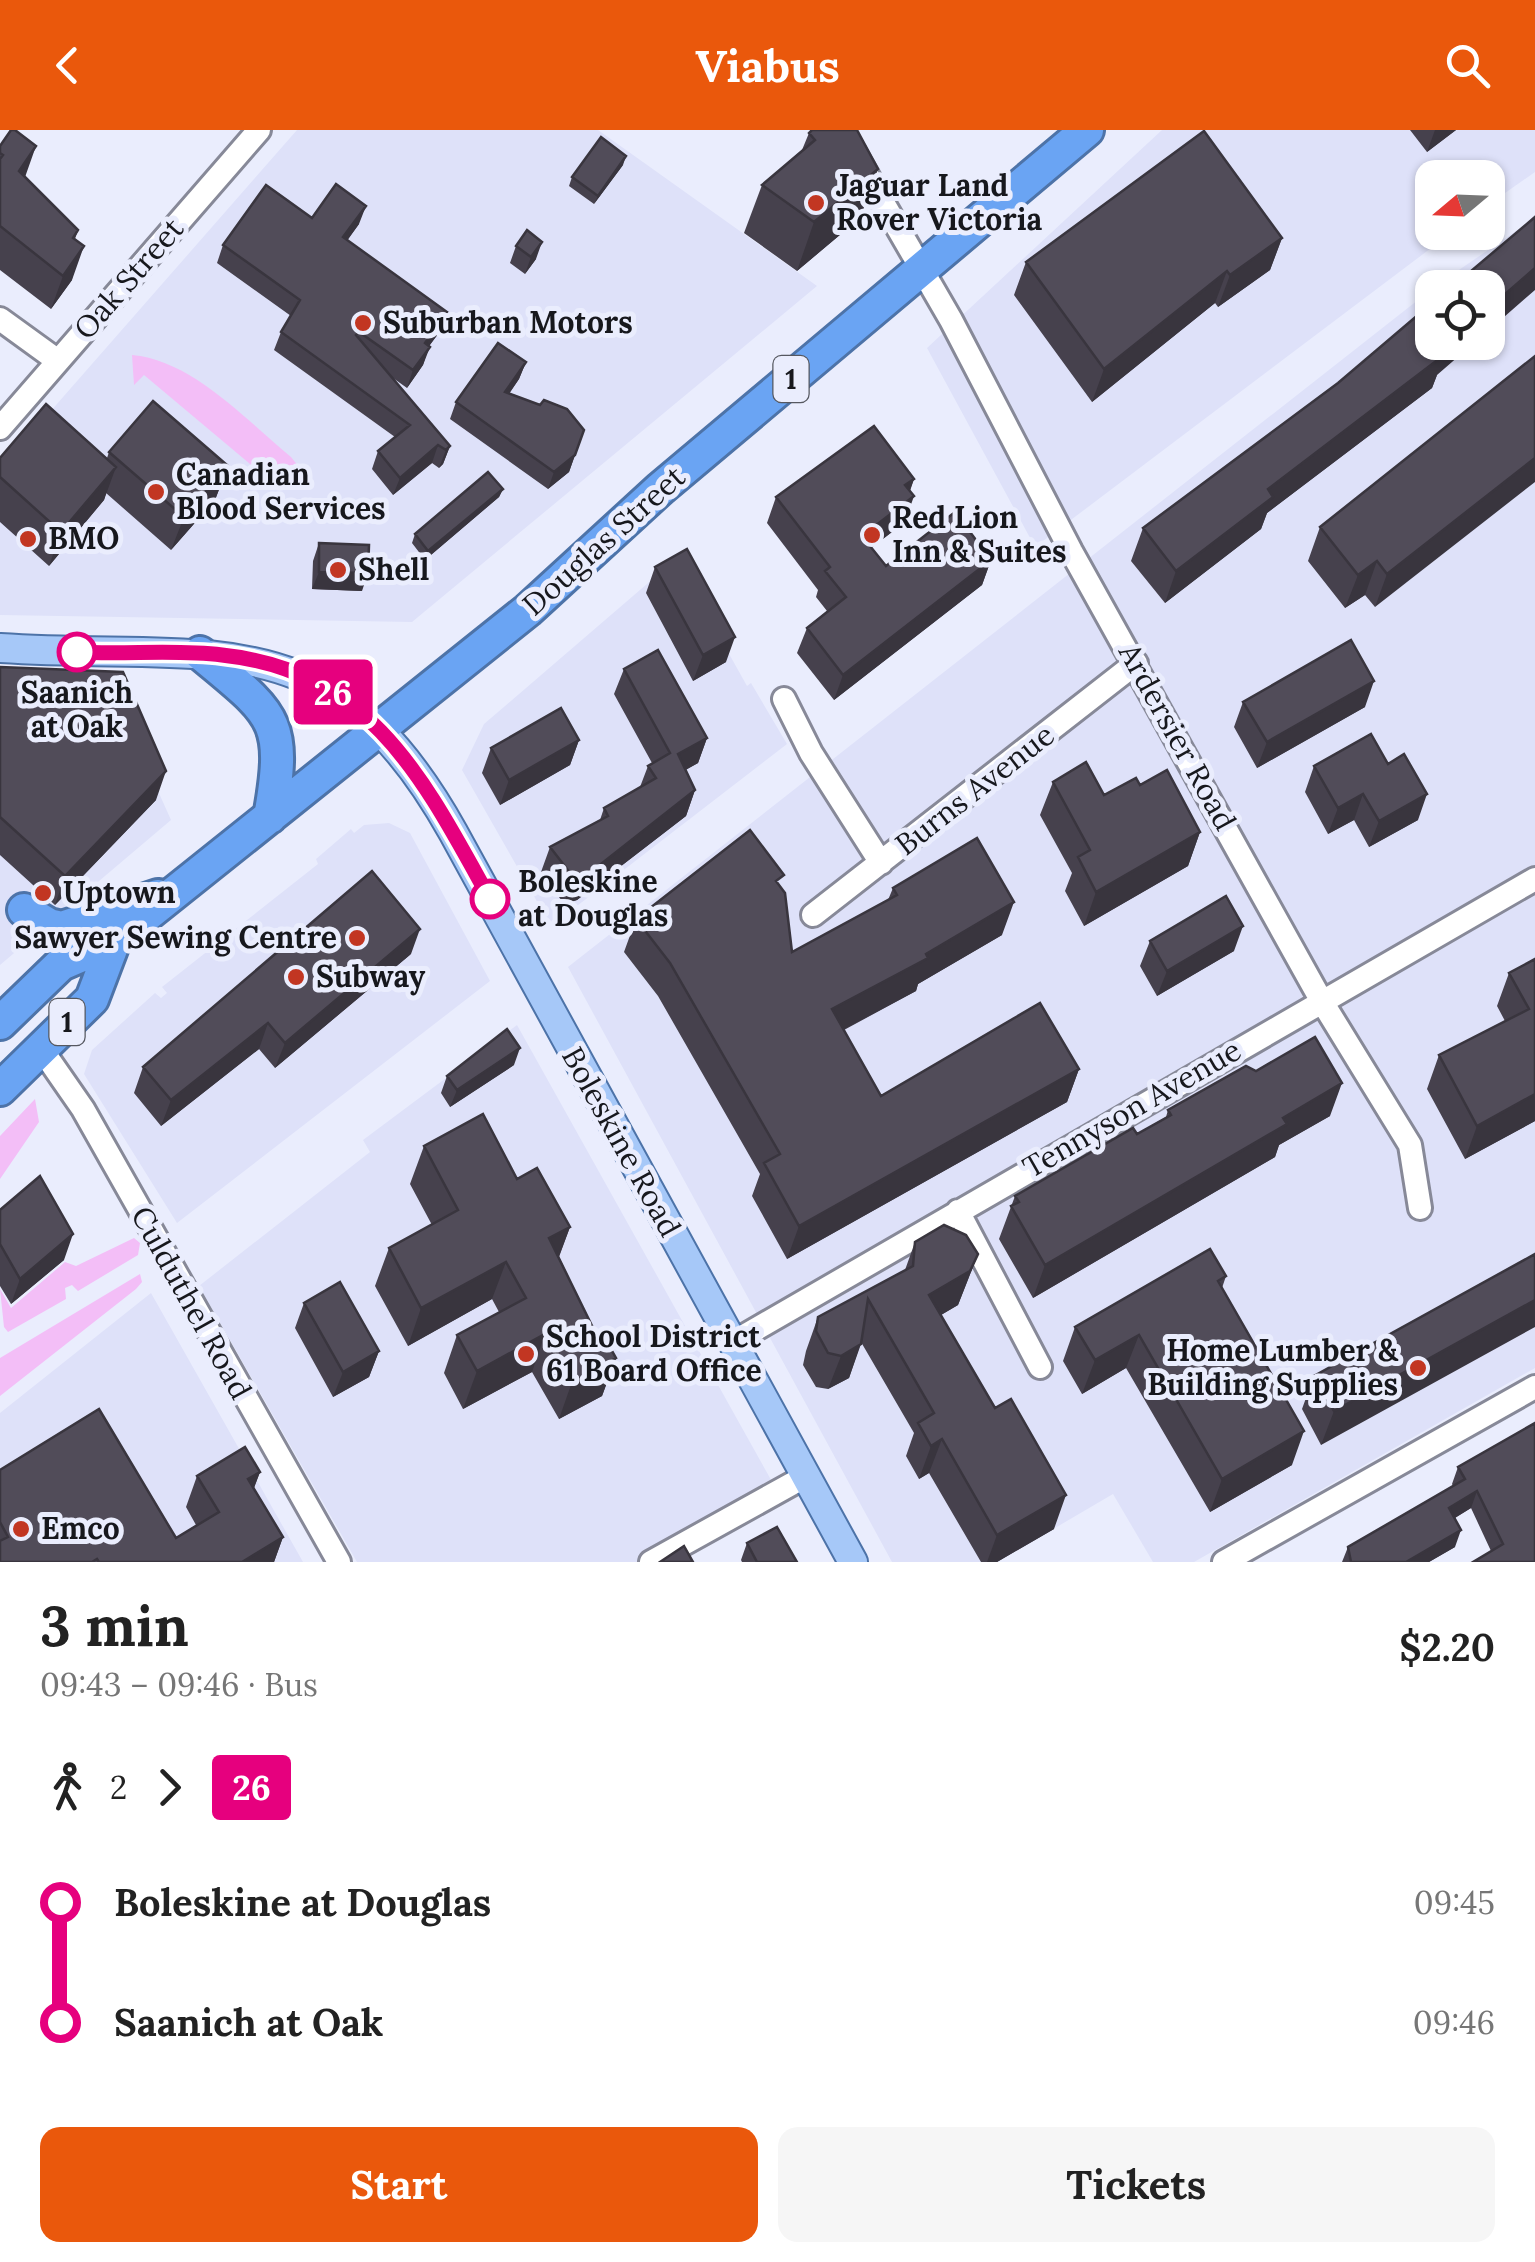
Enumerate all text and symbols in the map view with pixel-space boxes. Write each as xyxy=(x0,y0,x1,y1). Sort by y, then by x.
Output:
text: Viabus xyxy=(695,37,840,94)
icon: back xyxy=(40,38,95,93)
icon: search xyxy=(1440,38,1495,93)
north arrow xyxy=(1415,160,1505,250)
map controls xyxy=(1415,160,1505,360)
place label: Jaguar Land Rover Victoria xyxy=(836,166,1043,238)
marker: Jaguar Land Rover Victoria xyxy=(805,192,827,214)
street label: Oak Street xyxy=(65,210,192,347)
button: locate xyxy=(1415,270,1505,360)
place label: Suburban Motors xyxy=(383,303,633,341)
marker: Suburban Motors xyxy=(352,312,374,334)
road number: 1 xyxy=(774,356,808,402)
place label: Canadian Blood Services xyxy=(176,455,386,527)
street label: Douglas Street xyxy=(514,457,693,624)
marker: Canadian Blood Services xyxy=(145,481,167,503)
place label: Red Lion Inn & Suites xyxy=(892,498,1066,570)
place label: BMO xyxy=(48,519,119,557)
marker: Red Lion Inn & Suites xyxy=(861,524,883,546)
marker: BMO xyxy=(17,528,39,550)
place label: Shell xyxy=(358,550,429,588)
marker: Shell xyxy=(327,559,349,581)
marker: Saanich at Oak xyxy=(58,633,96,671)
street label: Ardersier Road xyxy=(1110,636,1245,837)
line badge: 26 xyxy=(288,660,378,724)
text: 26 xyxy=(314,670,352,715)
place label: Saanich at Oak xyxy=(21,673,134,745)
street label: Burns Avenue xyxy=(887,715,1061,863)
place label: Boleskine at Douglas xyxy=(518,862,668,935)
place label: Uptown xyxy=(63,873,176,911)
marker: Boleskine at Douglas xyxy=(471,880,509,918)
marker: Uptown xyxy=(32,882,54,904)
place label: Sawyer Sewing Centre xyxy=(14,918,337,957)
marker: Sawyer Sewing Centre xyxy=(346,927,368,949)
place label: Subway xyxy=(316,957,426,996)
marker: Subway xyxy=(285,966,307,988)
road number: 1 xyxy=(50,999,84,1045)
street label: Tennyson Avenue xyxy=(1016,1030,1248,1187)
street label: Boleskine Road xyxy=(554,1040,690,1243)
street label: Culduthel Road xyxy=(123,1200,260,1406)
place label: School District 61 Board Office xyxy=(546,1317,762,1389)
place label: Home Lumber & Building Supplies xyxy=(1147,1331,1399,1404)
marker: School District 61 Board Office xyxy=(515,1343,537,1365)
marker: Home Lumber & Building Supplies xyxy=(1407,1357,1429,1379)
place label: Emco xyxy=(41,1509,120,1547)
marker: Emco xyxy=(10,1518,32,1540)
text: 3 min xyxy=(40,1591,189,1661)
text: $2.20 xyxy=(1399,1623,1495,1671)
text: 09:43 – 09:46 · Bus xyxy=(40,1664,318,1705)
icon: walk xyxy=(40,1760,95,1815)
icon: forward xyxy=(142,1760,197,1815)
text: 26 xyxy=(232,1765,271,1810)
text: 2 xyxy=(110,1767,127,1808)
text: Boleskine at Douglas xyxy=(114,1878,491,1926)
text: 09:45 xyxy=(1414,1882,1495,1923)
text: Saanich at Oak xyxy=(114,1998,383,2046)
text: 09:46 xyxy=(1413,2002,1495,2043)
button: Start xyxy=(40,2127,758,2242)
button: Tickets xyxy=(778,2127,1495,2242)

